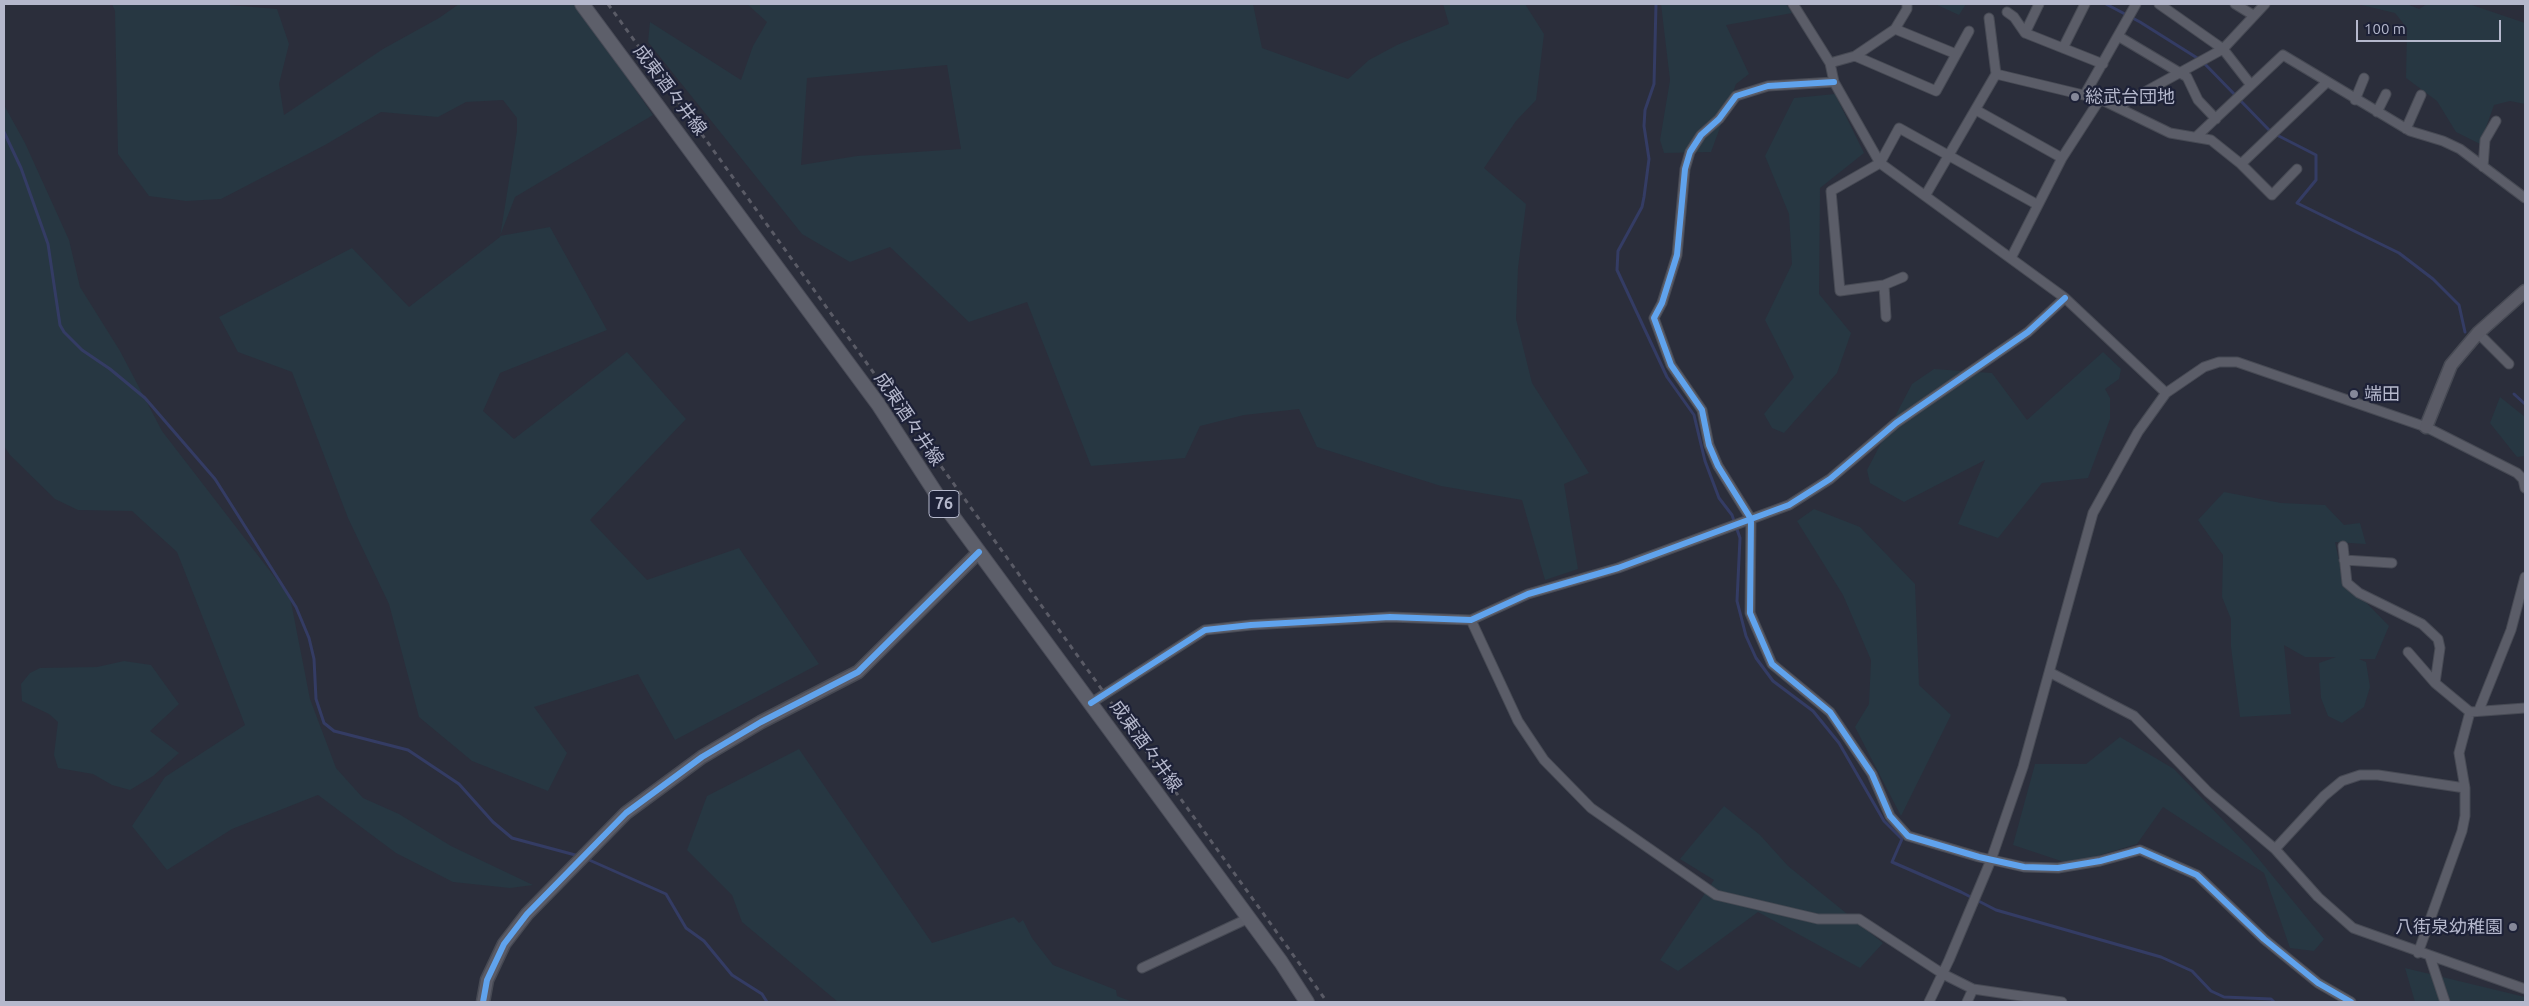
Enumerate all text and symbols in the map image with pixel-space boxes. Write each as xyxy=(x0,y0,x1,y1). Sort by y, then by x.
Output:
scale bar xyxy=(2359,10,2504,42)
text: 100 m xyxy=(2364,20,2406,37)
street label: 成東酒々井線 xyxy=(629,40,711,140)
place label: 総武台団地 xyxy=(2085,86,2175,108)
marker: 総武台団地 xyxy=(2069,91,2081,103)
street label: 成東酒々井線 xyxy=(870,368,948,470)
place label: 端田 xyxy=(2364,383,2400,405)
marker: 端田 xyxy=(2348,388,2360,400)
road number: 76 xyxy=(929,490,959,518)
street label: 成東酒々井線 xyxy=(1106,696,1186,796)
place label: 八街泉幼稚園 xyxy=(2395,916,2503,938)
marker: 八街泉幼稚園 xyxy=(2507,921,2519,933)

